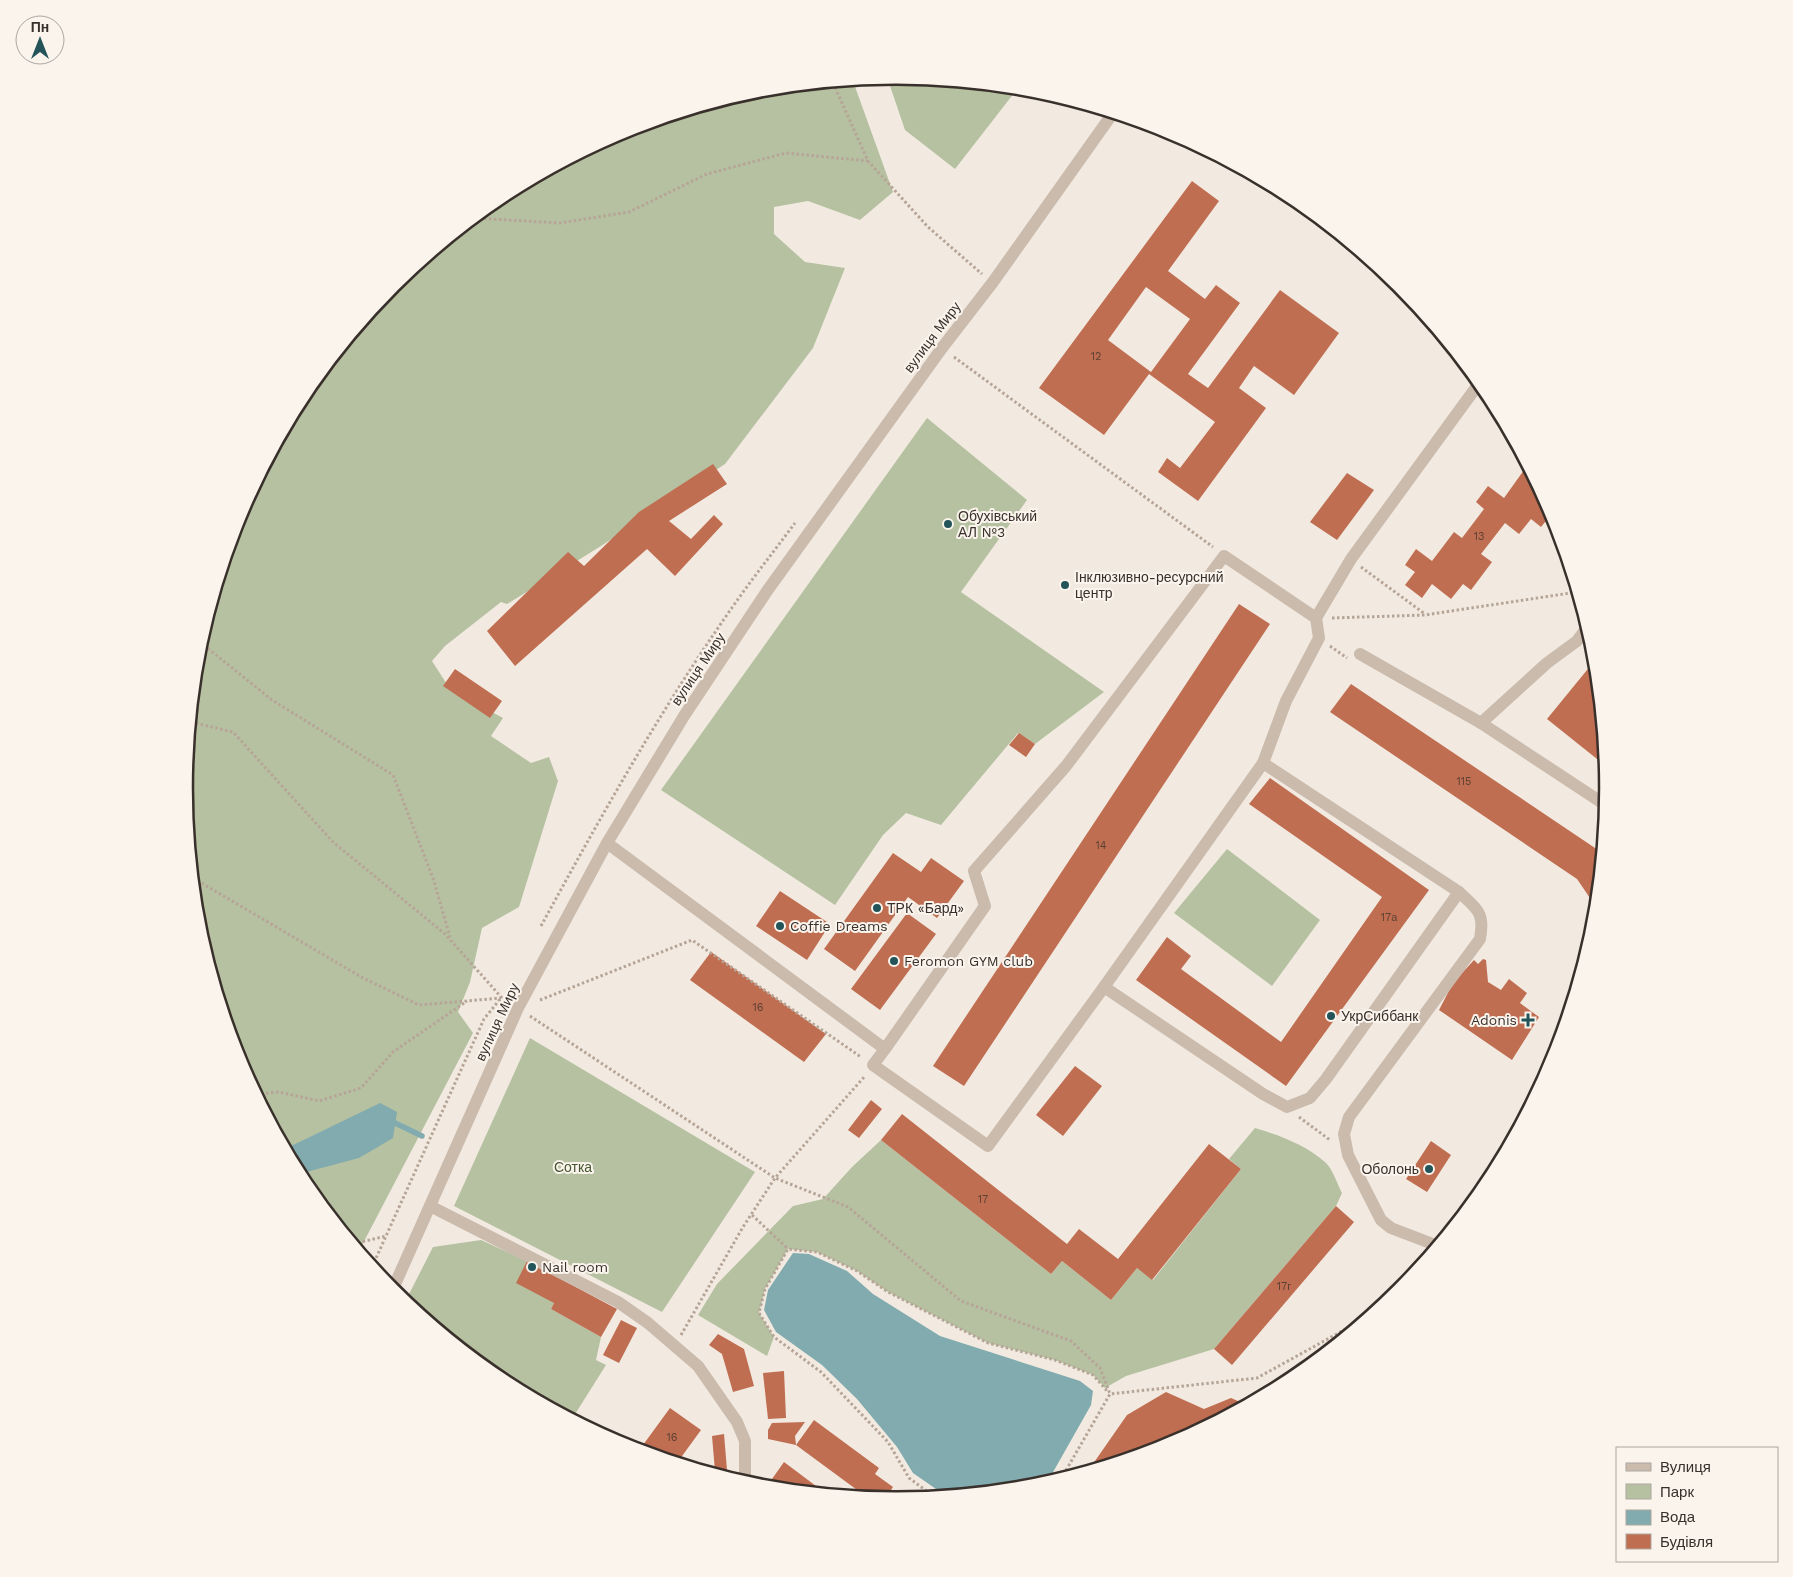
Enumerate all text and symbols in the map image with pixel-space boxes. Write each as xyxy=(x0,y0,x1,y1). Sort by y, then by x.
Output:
north arrow xyxy=(15,15,65,65)
text: Пн xyxy=(31,19,49,35)
street label: вулиця Миру xyxy=(900,299,964,375)
house number: 12 xyxy=(1091,350,1101,363)
place label: Обухівський АЛ №3 xyxy=(958,508,1037,540)
marker: Обухівський АЛ №3 xyxy=(942,518,954,530)
house number: 13 xyxy=(1474,530,1484,543)
place label: Інклюзивно-ресурсний центр xyxy=(1075,569,1223,601)
marker: Інклюзивно-ресурсний центр xyxy=(1059,579,1071,591)
street label: вулиця Миру xyxy=(668,630,728,708)
house number: 115 xyxy=(1457,775,1471,788)
house number: 14 xyxy=(1095,839,1107,852)
place label: ТРК «Бард» xyxy=(887,900,964,916)
marker: ТРК «Бард» xyxy=(871,902,883,914)
house number: 17а xyxy=(1381,911,1398,924)
place label: Coffie Dreams xyxy=(790,918,888,934)
marker: Coffie Dreams xyxy=(774,920,786,932)
place label: Feromon GYM club xyxy=(904,953,1033,969)
marker: Feromon GYM club xyxy=(888,955,900,967)
street label: вулиця Миру xyxy=(472,980,522,1064)
house number: 16 xyxy=(753,1001,764,1014)
place label: УкрСиббанк xyxy=(1341,1008,1419,1024)
marker: УкрСиббанк xyxy=(1325,1010,1337,1022)
place label: Adonis xyxy=(1471,1012,1517,1028)
marker: Adonis xyxy=(1521,1013,1535,1027)
park label: Сотка xyxy=(554,1159,592,1175)
place label: Оболонь xyxy=(1361,1161,1419,1177)
marker: Оболонь xyxy=(1423,1163,1435,1175)
house number: 17 xyxy=(978,1193,988,1206)
place label: Nail room xyxy=(542,1259,608,1275)
marker: Nail room xyxy=(526,1261,538,1273)
house number: 17г xyxy=(1277,1280,1291,1293)
house number: 16 xyxy=(667,1431,678,1444)
legend xyxy=(1616,1447,1778,1562)
text: Вулиця xyxy=(1660,1458,1711,1476)
text: Парк xyxy=(1660,1483,1694,1501)
text: Вода xyxy=(1660,1508,1696,1526)
text: Будівля xyxy=(1660,1533,1713,1551)

